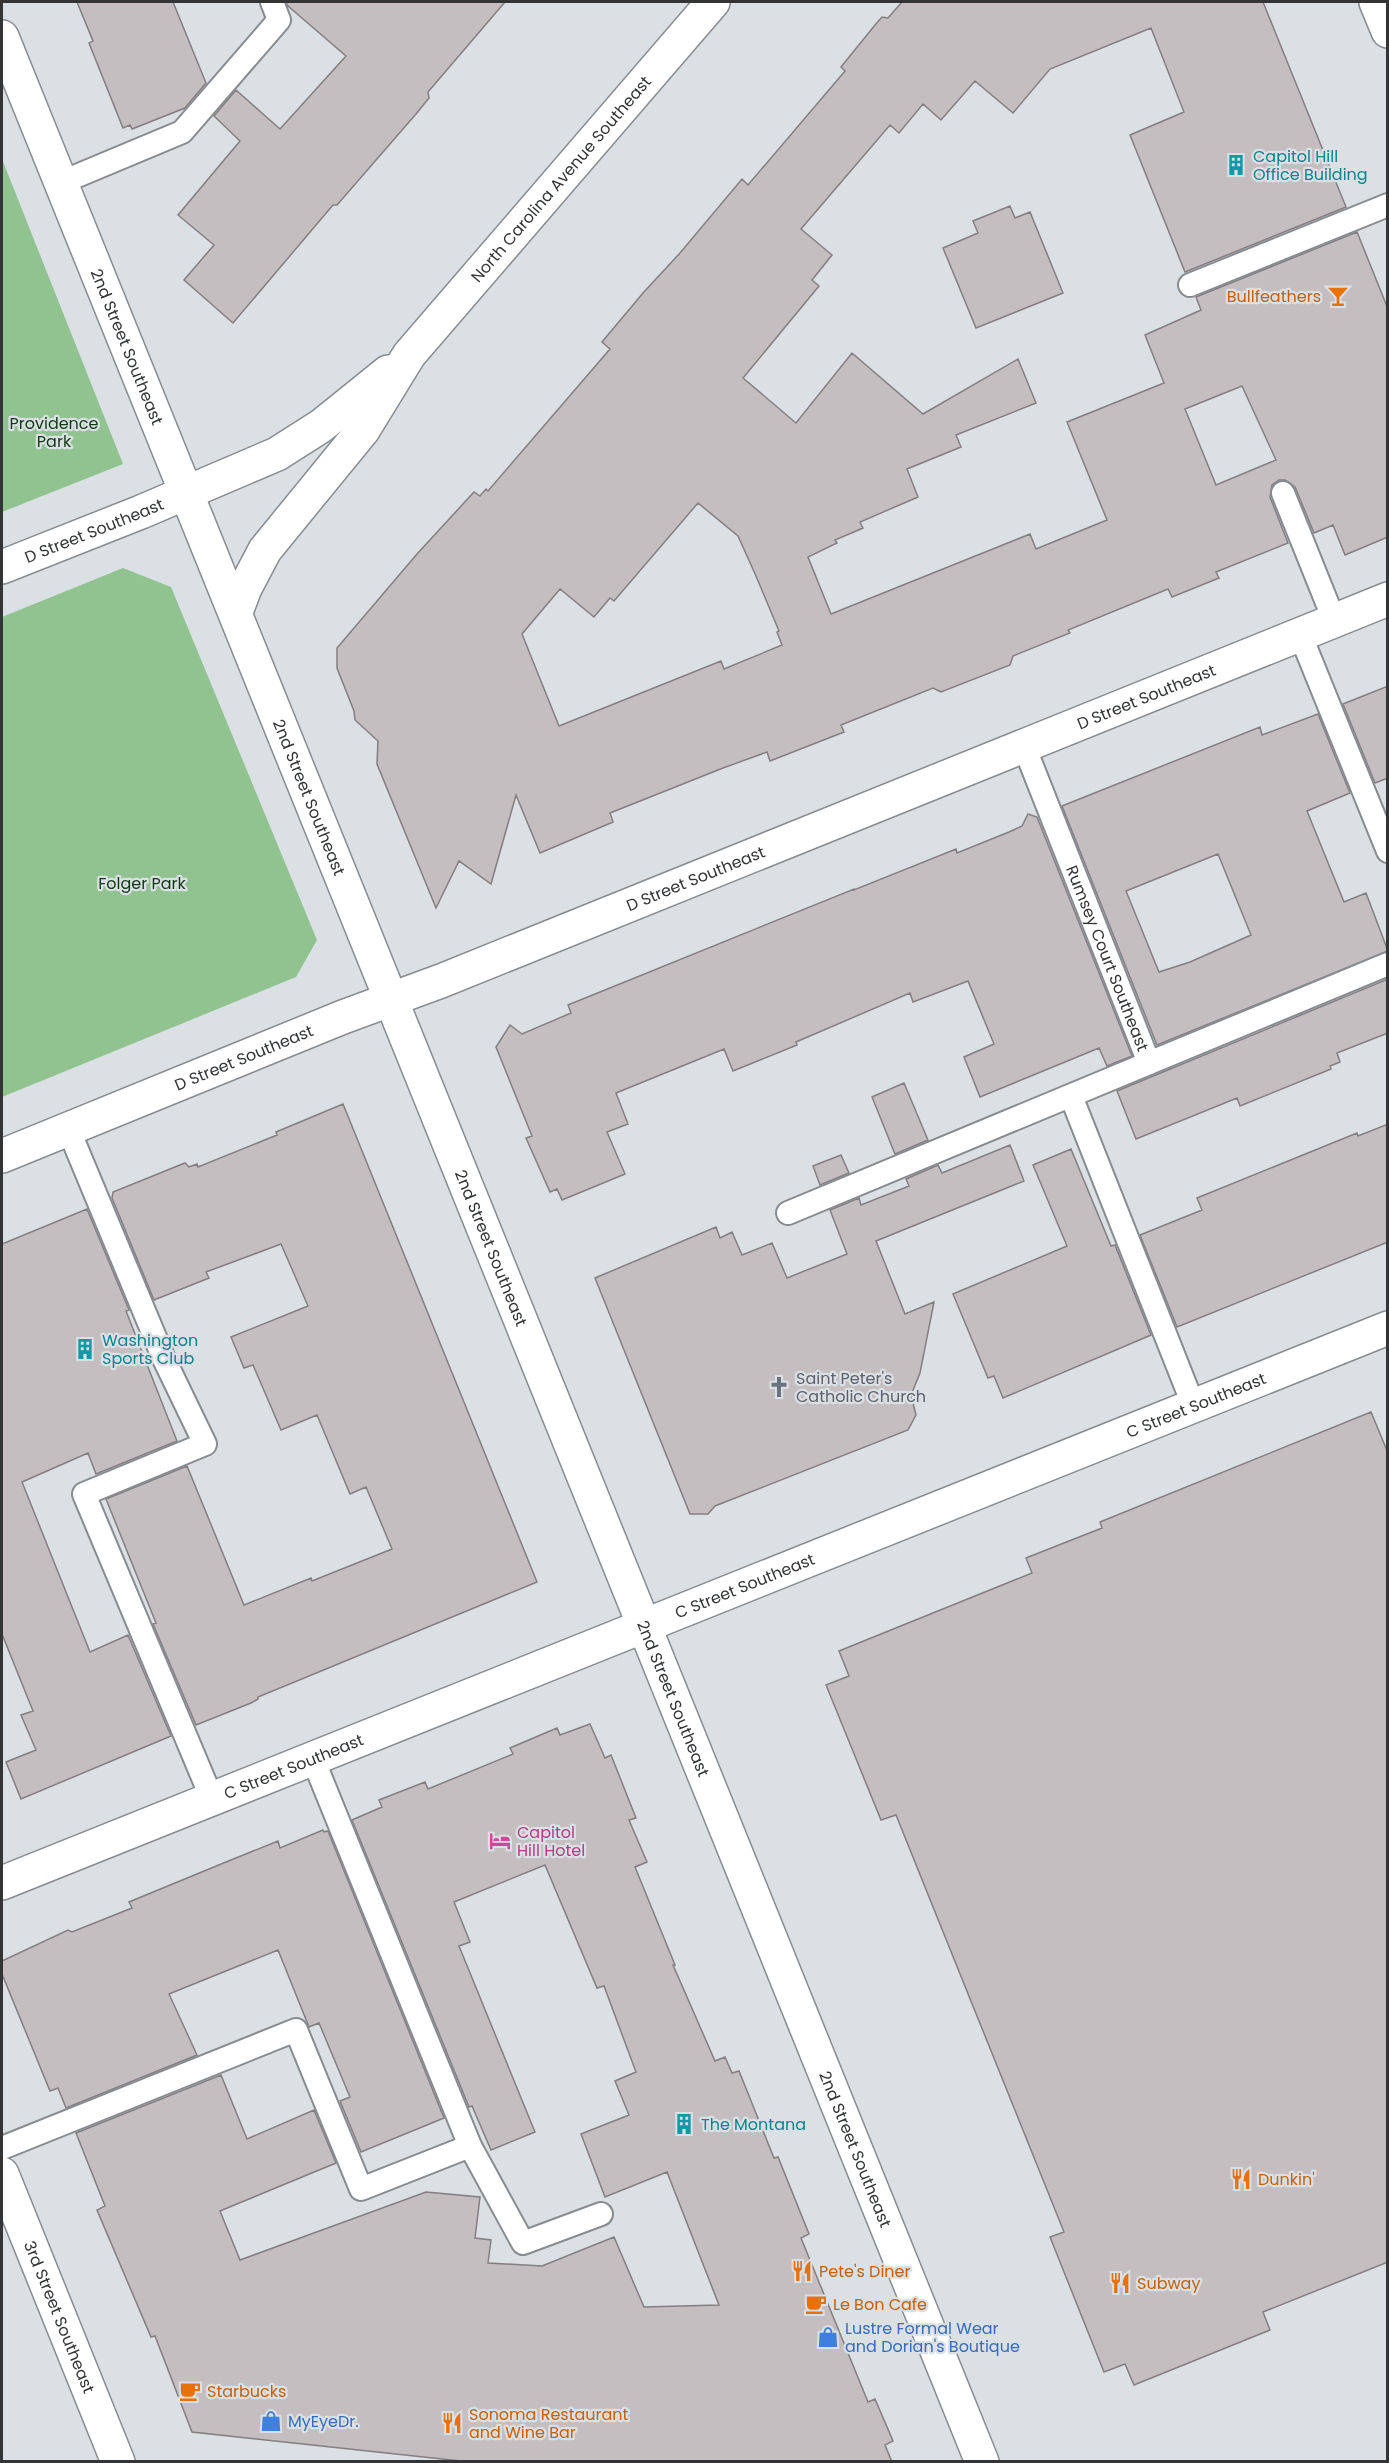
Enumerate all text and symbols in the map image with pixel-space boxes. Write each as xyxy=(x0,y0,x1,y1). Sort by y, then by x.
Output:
street label: North Carolina Avenue Southeast xyxy=(465,70,656,287)
place label: Capitol Hill Office Building xyxy=(1253,145,1368,186)
building icon: Capitol Hill Office Building xyxy=(1224,153,1248,177)
street label: 2nd Street Southeast xyxy=(85,265,169,428)
bar icon: Bullfeathers xyxy=(1326,284,1350,308)
place label: Bullfeathers xyxy=(1227,285,1321,308)
park label: Providence Park xyxy=(10,412,99,453)
street label: D Street Southeast xyxy=(21,492,167,568)
street label: D Street Southeast xyxy=(1073,658,1219,735)
street label: 2nd Street Southeast xyxy=(267,716,351,879)
street label: D Street Southeast xyxy=(623,840,768,917)
street label: Rumsey Court Southeast xyxy=(1061,862,1155,1055)
park label: Folger Park xyxy=(98,872,187,895)
street label: D Street Southeast xyxy=(171,1019,317,1096)
street label: 2nd Street Southeast xyxy=(449,1166,533,1330)
place label: Washington Sports Club xyxy=(102,1329,198,1370)
building icon: Washington Sports Club xyxy=(73,1337,97,1361)
place label: Saint Peter's Catholic Church xyxy=(796,1367,926,1408)
street label: C Street Southeast xyxy=(1123,1367,1269,1443)
church icon: Saint Peter's Catholic Church xyxy=(767,1375,791,1399)
street label: C Street Southeast xyxy=(671,1547,818,1624)
street label: 2nd Street Southeast xyxy=(632,1617,715,1780)
street label: C Street Southeast xyxy=(220,1728,367,1805)
place label: Capitol Hill Hotel xyxy=(517,1821,585,1862)
hotel icon: Capitol Hill Hotel xyxy=(488,1829,512,1853)
street label: 2nd Street Southeast xyxy=(814,2067,897,2231)
building icon: The Montana xyxy=(672,2112,696,2136)
place label: The Montana xyxy=(701,2113,806,2136)
restaurant icon: Dunkin' xyxy=(1229,2167,1253,2191)
place label: Dunkin' xyxy=(1258,2168,1315,2191)
street label: 3rd Street Southeast xyxy=(18,2237,101,2397)
restaurant icon: Pete's Diner xyxy=(790,2259,814,2283)
place label: Pete's Diner xyxy=(819,2260,911,2283)
restaurant icon: Subway xyxy=(1108,2271,1132,2295)
place label: Subway xyxy=(1137,2272,1200,2295)
cafe icon: Le Bon Cafe xyxy=(804,2292,828,2316)
place label: Le Bon Cafe xyxy=(833,2293,927,2316)
place label: Lustre Formal Wear and Dorian's Boutique xyxy=(845,2317,1020,2358)
shop icon: Lustre Formal Wear and Dorian's Boutique xyxy=(816,2325,840,2349)
cafe icon: Starbucks xyxy=(178,2379,202,2403)
place label: Starbucks xyxy=(207,2380,286,2403)
place label: Sonoma Restaurant and Wine Bar xyxy=(469,2403,629,2444)
shop icon: MyEyeDr. xyxy=(259,2409,283,2433)
place label: MyEyeDr. xyxy=(288,2410,359,2433)
restaurant icon: Sonoma Restaurant and Wine Bar xyxy=(440,2411,464,2435)

